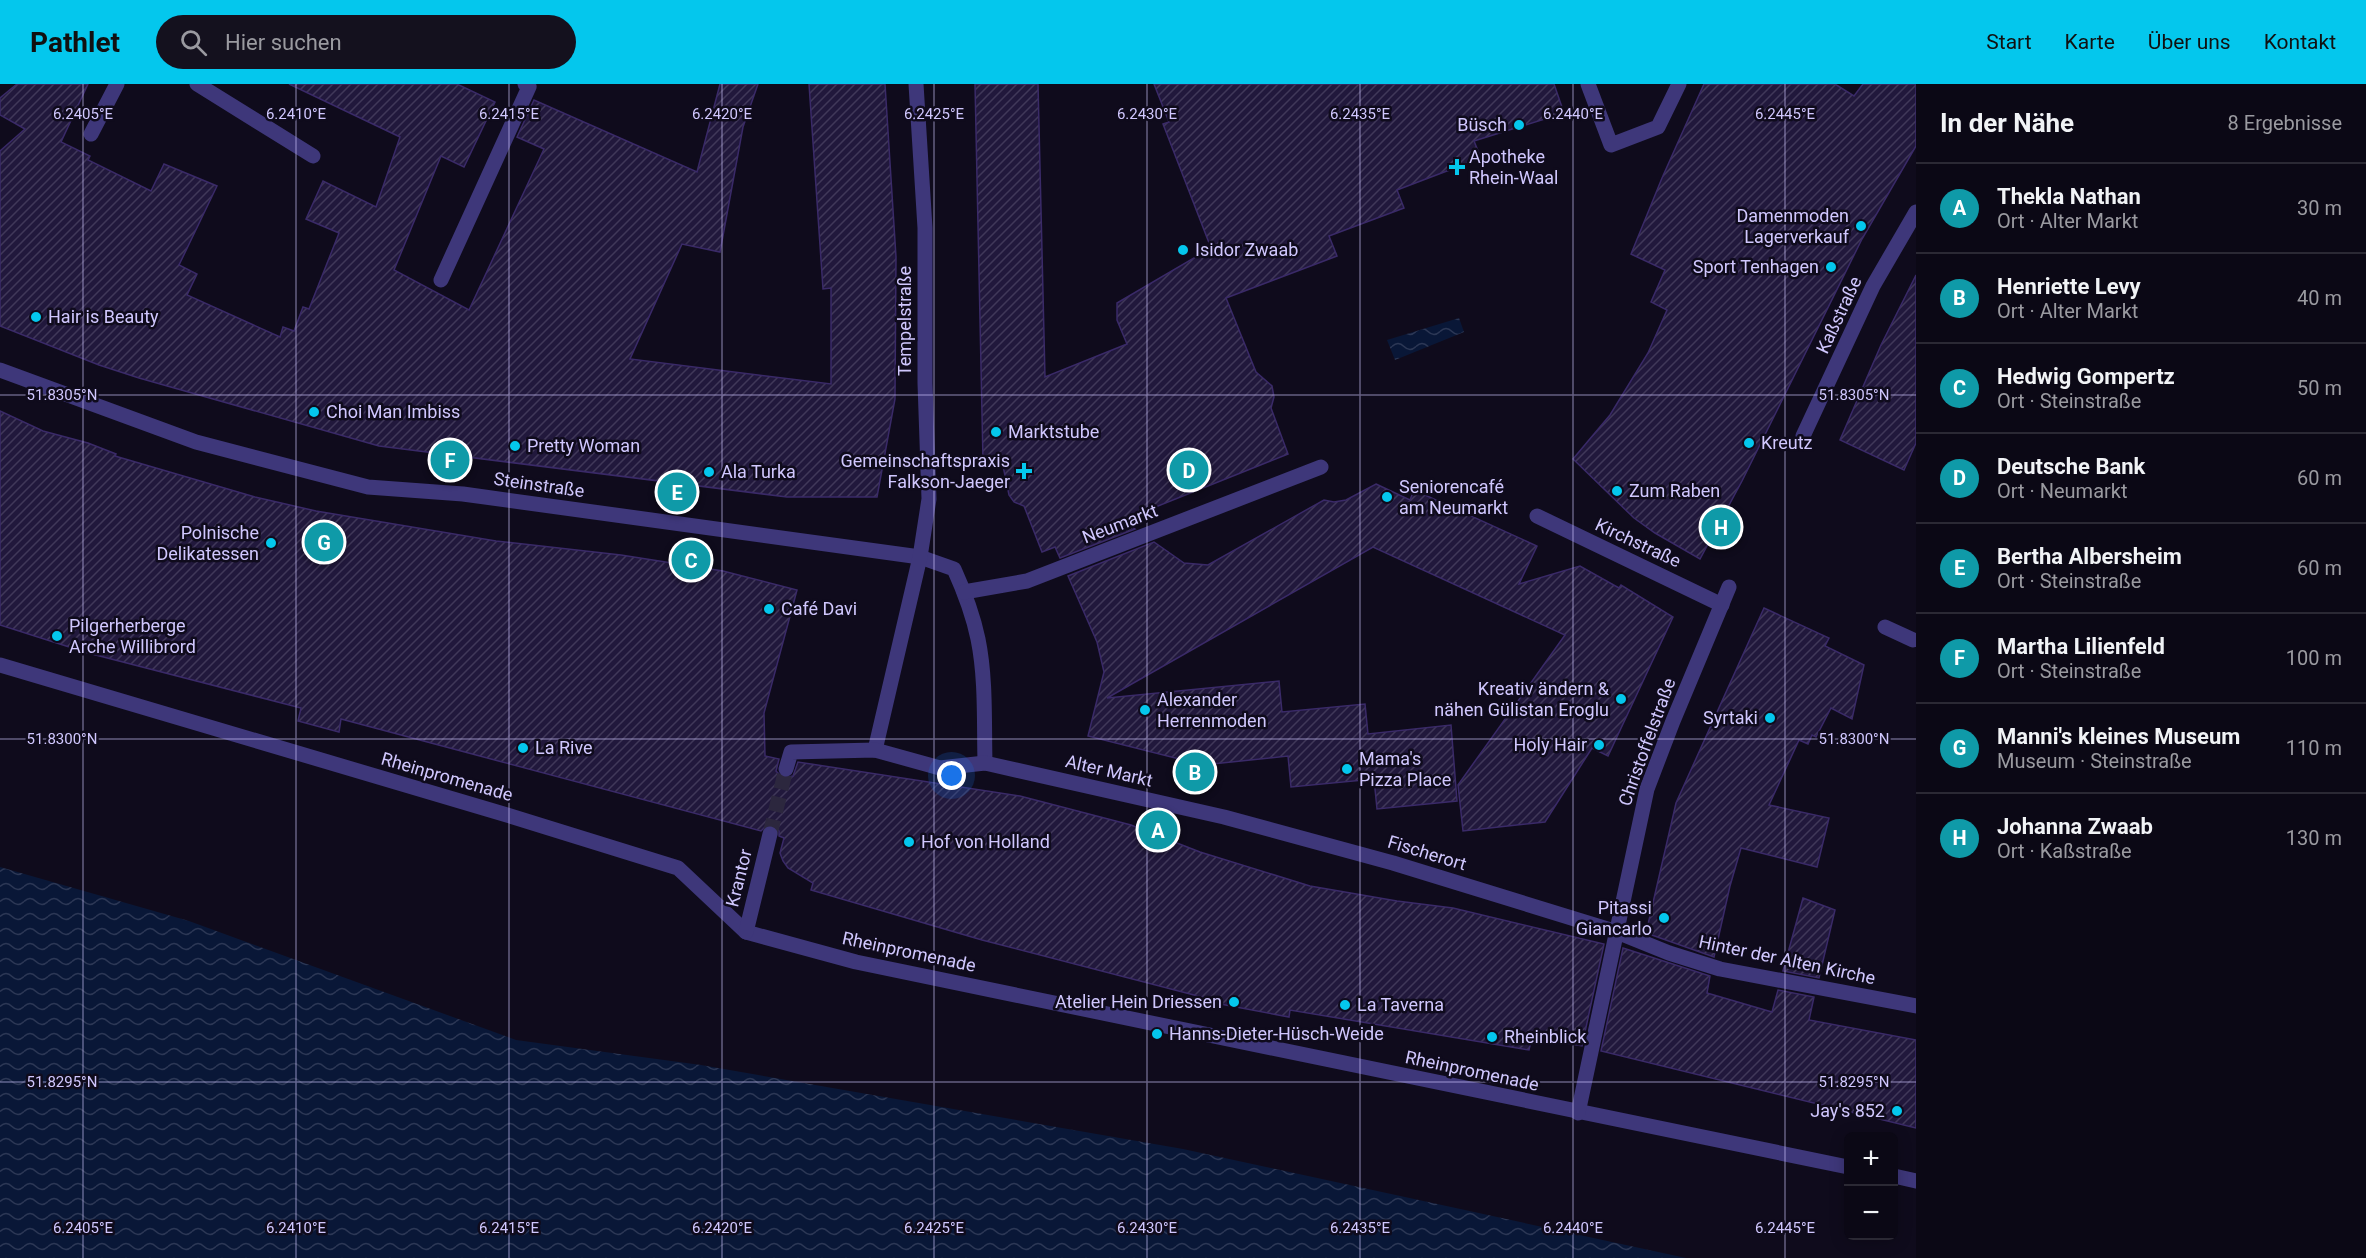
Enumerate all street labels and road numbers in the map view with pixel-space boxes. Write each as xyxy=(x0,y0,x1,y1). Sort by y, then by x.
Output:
street label: Tempelstraße xyxy=(894,266,915,376)
street label: Kaßstraße xyxy=(1812,273,1866,357)
street label: Steinstraße xyxy=(492,468,586,501)
street label: Neumarkt xyxy=(1079,500,1161,547)
street label: Kirchstraße xyxy=(1592,514,1684,571)
street label: Christoffelstraße xyxy=(1614,675,1679,809)
street label: Rheinpromenade xyxy=(379,748,515,805)
street label: Alter Markt xyxy=(1064,750,1155,791)
street label: Fischerort xyxy=(1385,831,1469,874)
street label: Krantor xyxy=(721,847,756,909)
street label: Rheinpromenade xyxy=(840,927,978,976)
street label: Hinter der Alten Kirche xyxy=(1697,931,1877,988)
street label: Rheinpromenade xyxy=(1403,1046,1541,1095)

